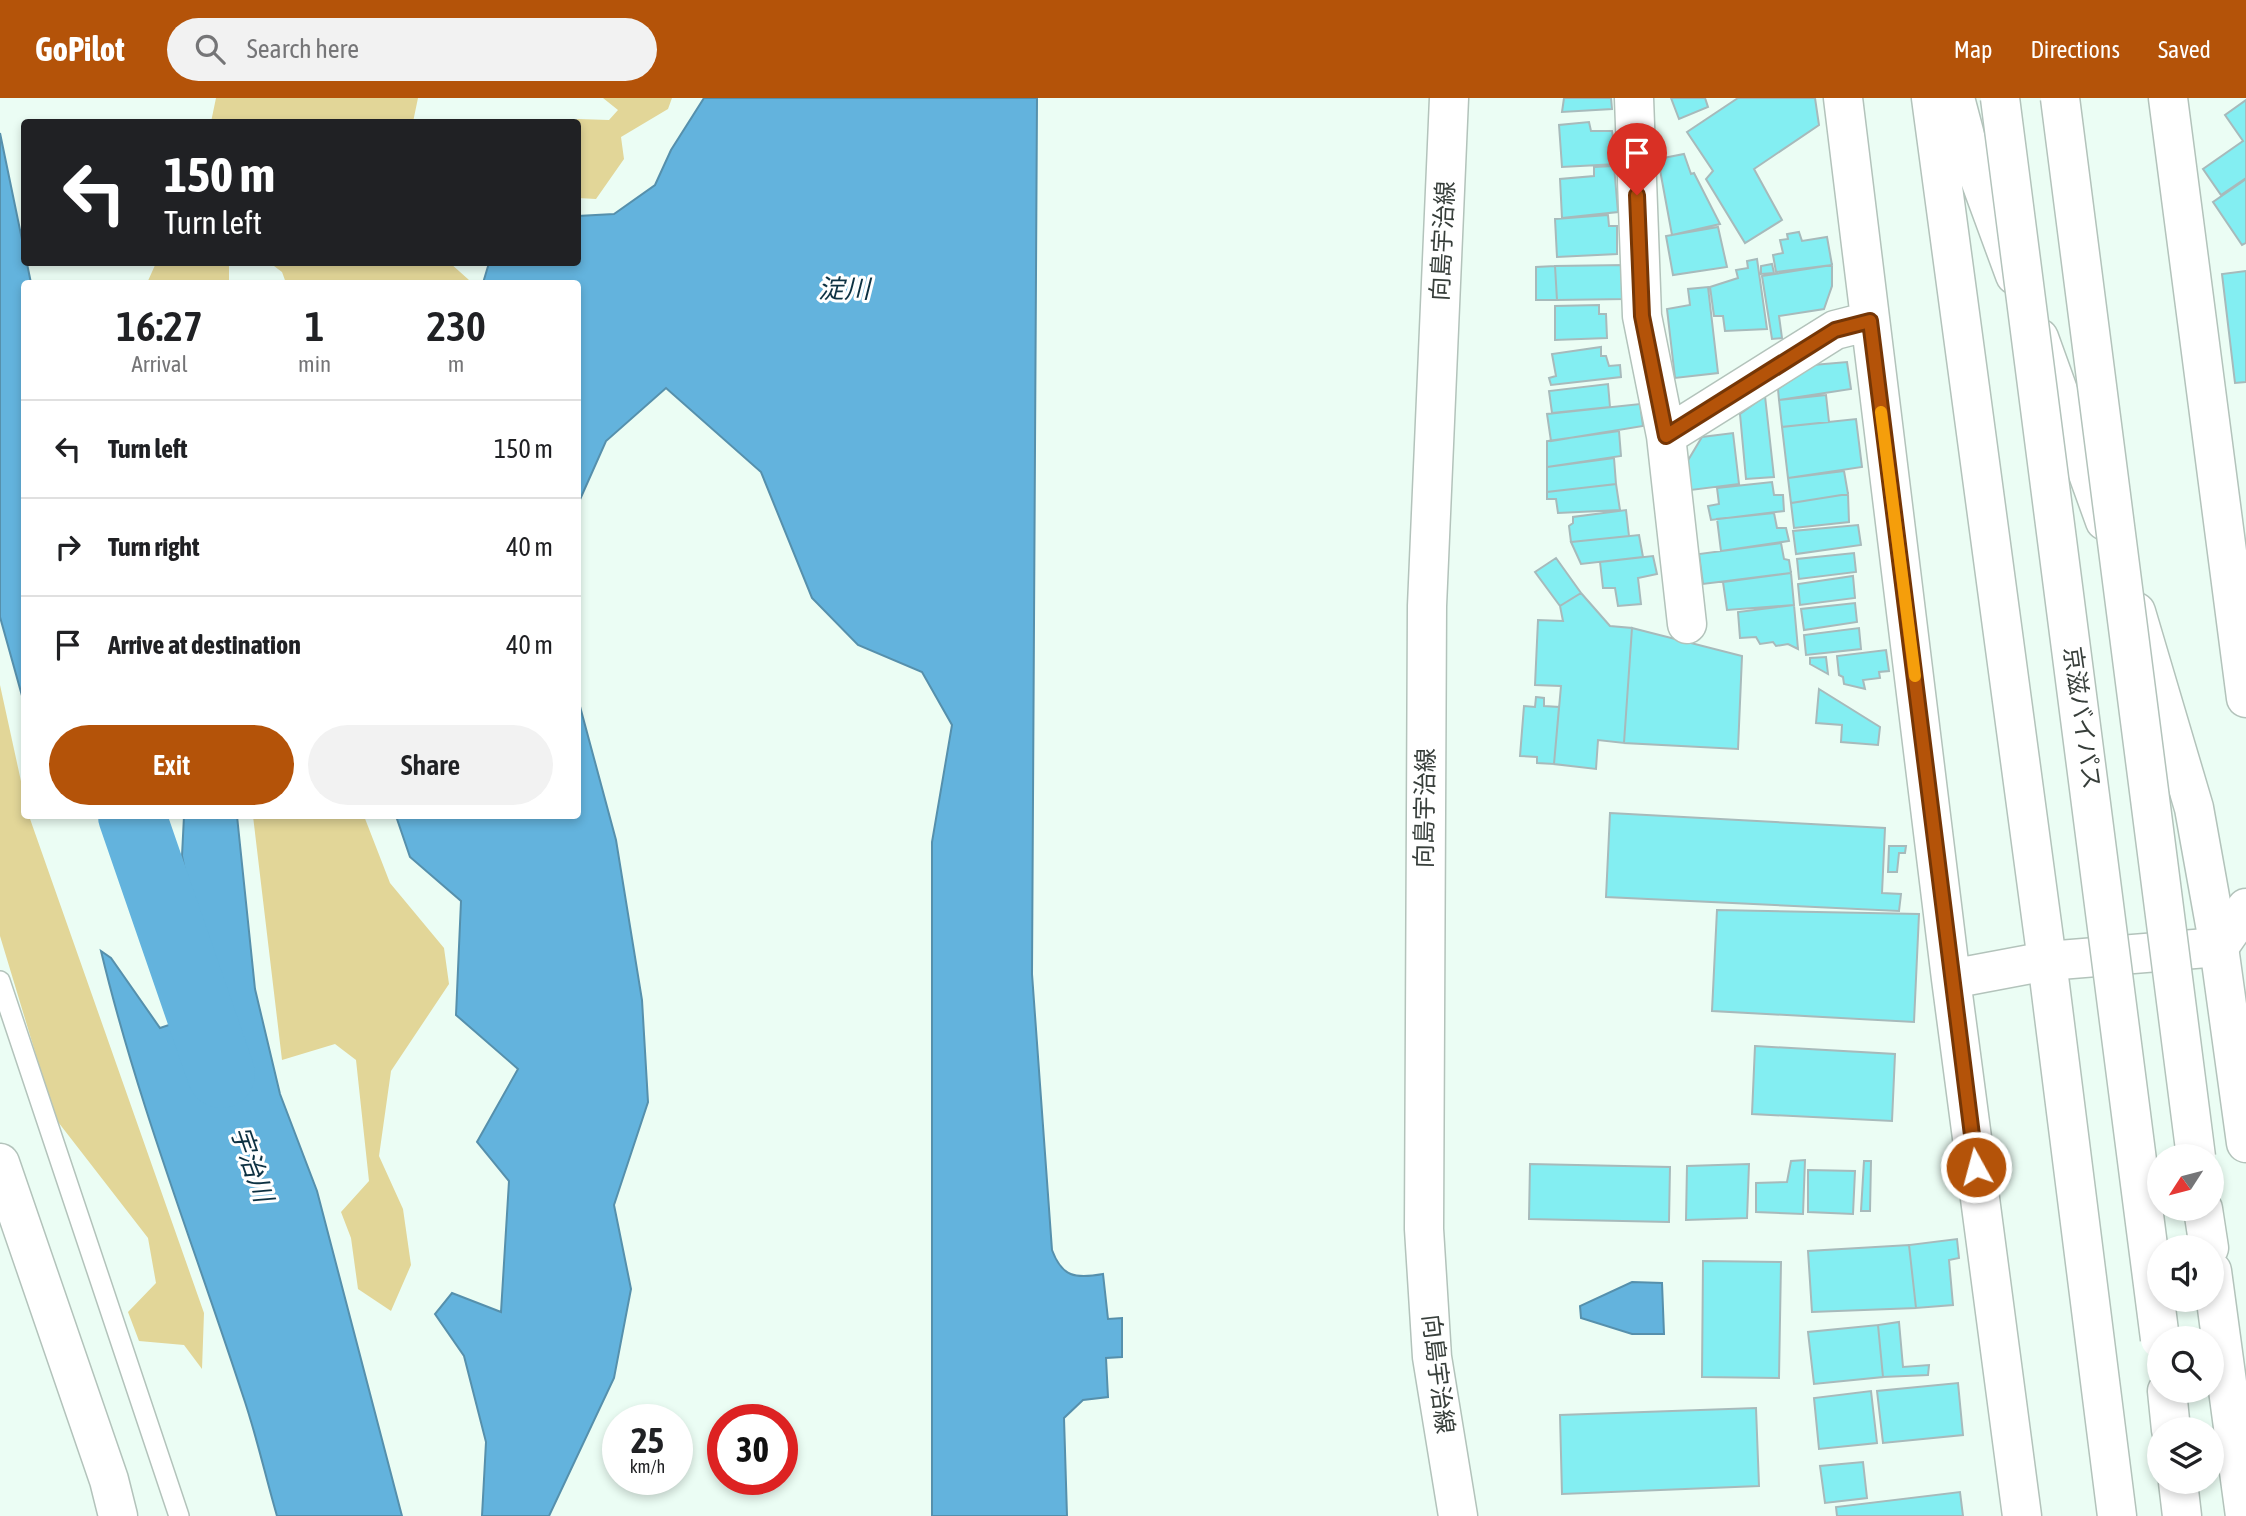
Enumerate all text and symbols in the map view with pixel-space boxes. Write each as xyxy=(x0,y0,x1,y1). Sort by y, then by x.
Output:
search box xyxy=(167,18,657,81)
text: GoPilot xyxy=(35,30,125,68)
icon: search xyxy=(191,30,229,68)
text: Search here xyxy=(247,34,359,64)
text: Map xyxy=(1954,36,1992,63)
text: Directions xyxy=(2030,36,2120,63)
text: Saved xyxy=(2158,36,2211,63)
pin xyxy=(1607,123,1667,195)
icon: arrive xyxy=(1618,134,1656,172)
text: 150 m xyxy=(164,146,275,202)
icon: left xyxy=(49,147,140,238)
street label: 向島宇治線 xyxy=(1426,180,1459,302)
text: Turn left xyxy=(164,204,262,241)
water label: 淀川 xyxy=(818,274,873,304)
text: 16:27 xyxy=(116,302,203,350)
text: 1 xyxy=(305,302,324,350)
text: 230 xyxy=(426,302,486,350)
text: Arrival xyxy=(131,351,188,377)
text: min xyxy=(298,351,331,377)
text: m xyxy=(448,351,464,377)
icon: left xyxy=(49,430,87,468)
text: Turn left xyxy=(108,434,188,464)
text: 150 m xyxy=(494,434,553,464)
icon: right xyxy=(49,528,87,566)
text: Turn right xyxy=(108,532,199,562)
text: 40 m xyxy=(506,532,553,562)
icon: arrive xyxy=(49,626,87,664)
text: Arrive at destination xyxy=(108,630,301,660)
text: 40 m xyxy=(506,630,553,660)
street label: 京滋バイパス xyxy=(2059,645,2106,791)
button: Exit xyxy=(49,725,294,805)
button: Share xyxy=(308,725,553,805)
street label: 向島宇治線 xyxy=(1410,748,1439,868)
water label: 宇治川 xyxy=(225,1122,280,1209)
position arrow xyxy=(1939,1130,2013,1204)
north arrow xyxy=(2147,1144,2224,1222)
map controls xyxy=(2147,1144,2224,1494)
button: sound xyxy=(2147,1235,2224,1312)
street label: 向島宇治線 xyxy=(1418,1313,1459,1435)
button: search xyxy=(2147,1326,2224,1403)
speed limit sign: 30 xyxy=(707,1404,798,1495)
button: layers xyxy=(2147,1417,2224,1494)
text: 25 xyxy=(631,1420,664,1460)
text: km/h xyxy=(630,1456,665,1477)

